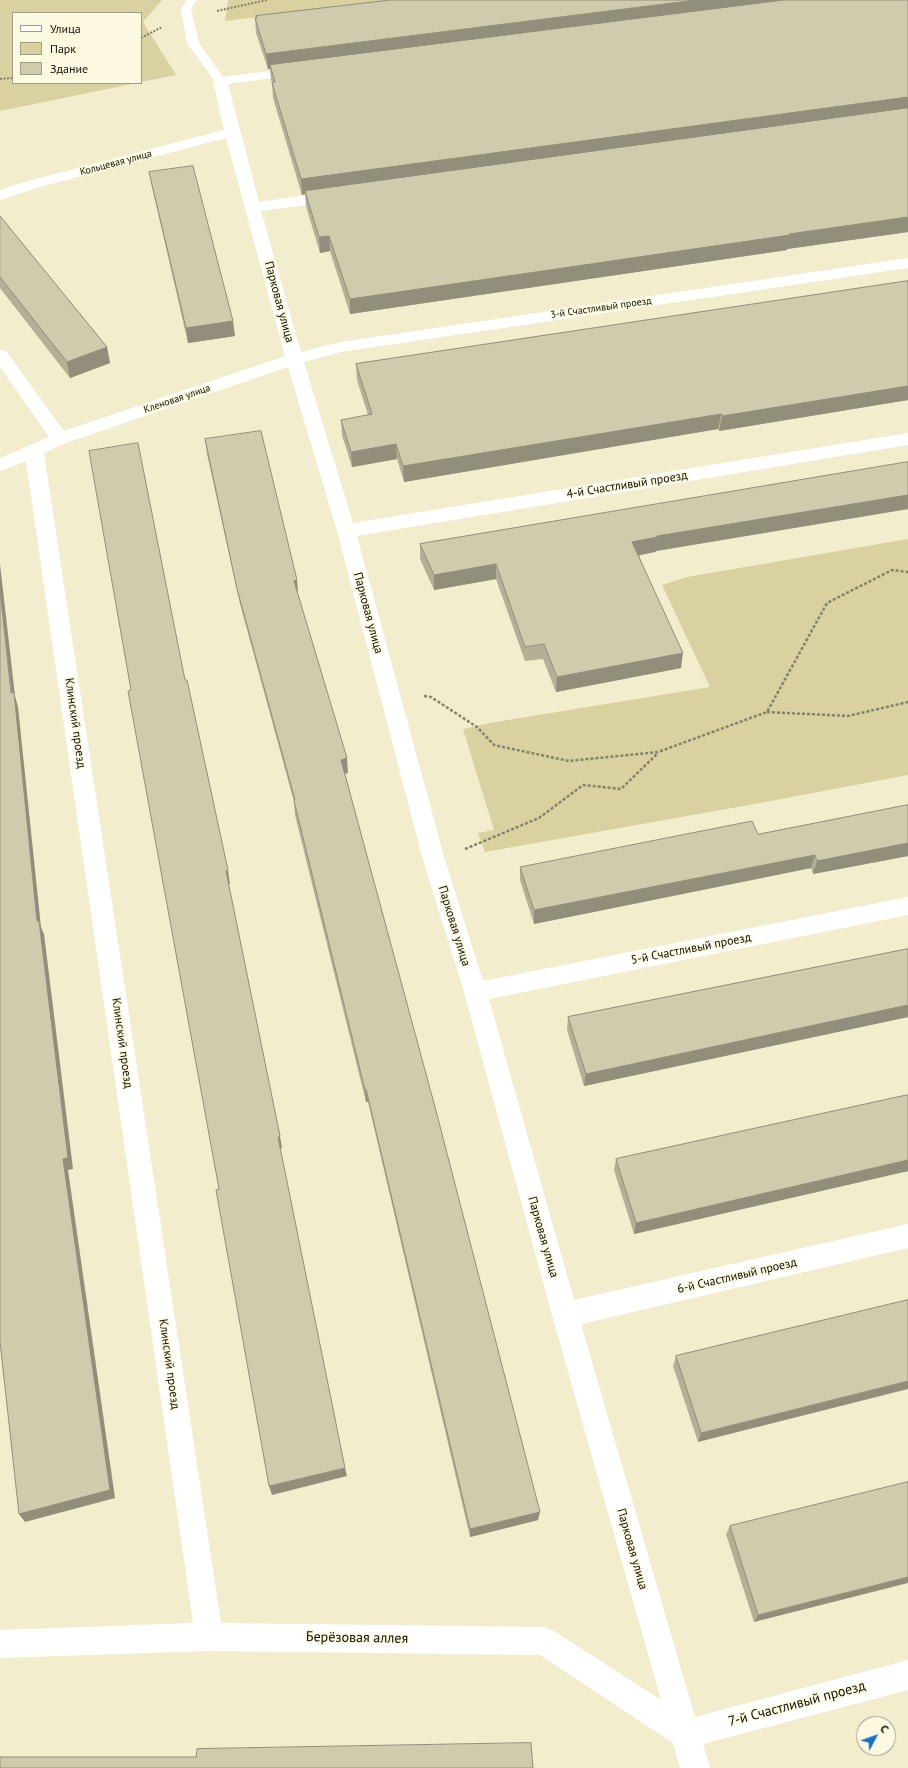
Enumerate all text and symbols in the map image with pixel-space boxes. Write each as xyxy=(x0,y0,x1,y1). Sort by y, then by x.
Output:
legend xyxy=(12,12,142,84)
text: Улица xyxy=(50,21,81,36)
text: Парк xyxy=(50,41,76,56)
text: Здание xyxy=(50,61,88,76)
street label: Кольцевая улица xyxy=(79,148,153,178)
street label: Парковая улица xyxy=(261,260,297,344)
street label: 3-й Счастливый проезд xyxy=(550,295,652,321)
street label: Кленовая улица xyxy=(142,382,212,416)
street label: 4-й Счастливый проезд xyxy=(566,468,688,502)
street label: Парковая улица xyxy=(350,571,386,655)
street label: Клинский проезд xyxy=(62,677,88,769)
street label: Парковая улица xyxy=(435,884,473,968)
street label: 5-й Счастливый проезд xyxy=(630,930,752,968)
street label: Клинский проезд xyxy=(109,997,135,1089)
street label: Парковая улица xyxy=(525,1195,561,1279)
street label: 6-й Счастливый проезд xyxy=(676,1255,798,1297)
street label: Клинский проезд xyxy=(156,1318,182,1410)
street label: Парковая улица xyxy=(614,1507,650,1591)
street label: Берёзовая аллея xyxy=(306,1629,408,1647)
street label: 7-й Счастливый проезд xyxy=(727,1678,867,1730)
north arrow xyxy=(856,1716,896,1756)
text: С xyxy=(877,1722,892,1736)

